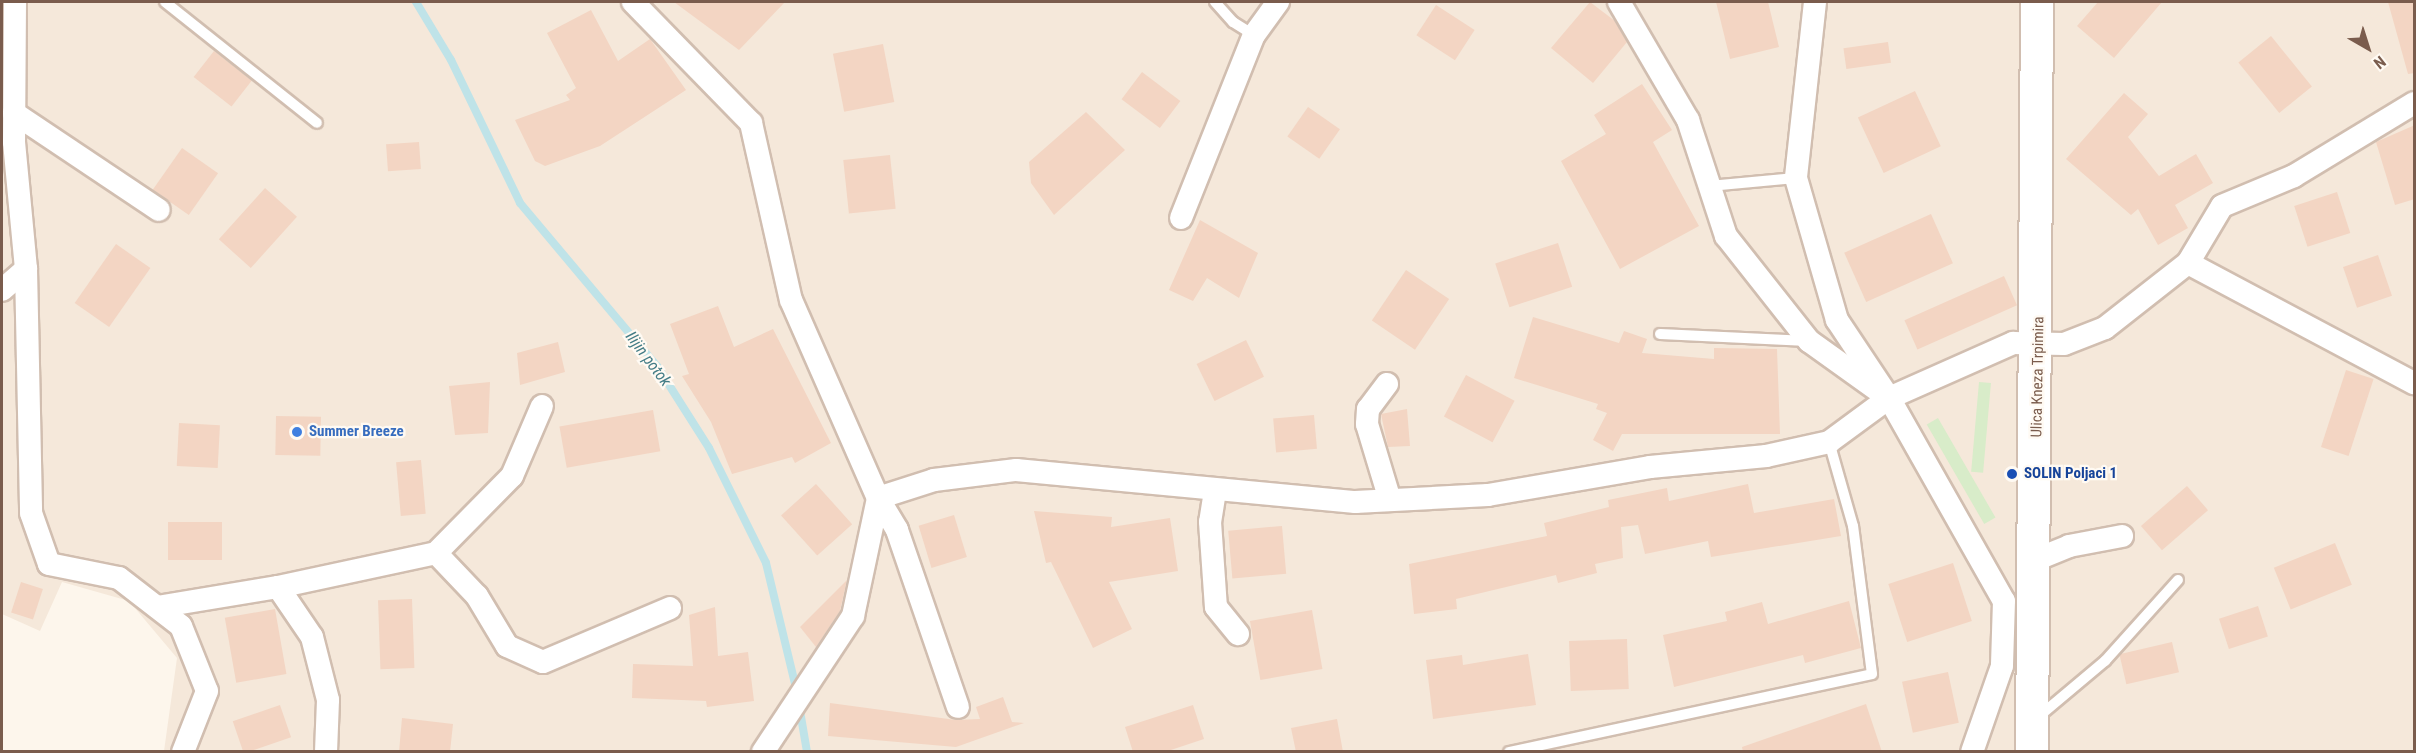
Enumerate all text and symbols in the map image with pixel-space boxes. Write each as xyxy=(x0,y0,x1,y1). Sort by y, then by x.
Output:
north arrow xyxy=(2338,18,2398,78)
text: N xyxy=(2370,52,2389,73)
street label: Ulica Kneza Trpimira xyxy=(2028,316,2048,438)
water label: Ilijin potok xyxy=(621,328,675,390)
place label: Summer Breeze xyxy=(309,423,404,441)
marker: Summer Breeze xyxy=(290,425,304,439)
place label: SOLIN Poljaci 1 xyxy=(2024,465,2117,483)
marker: SOLIN Poljaci 1 xyxy=(2005,467,2019,481)

